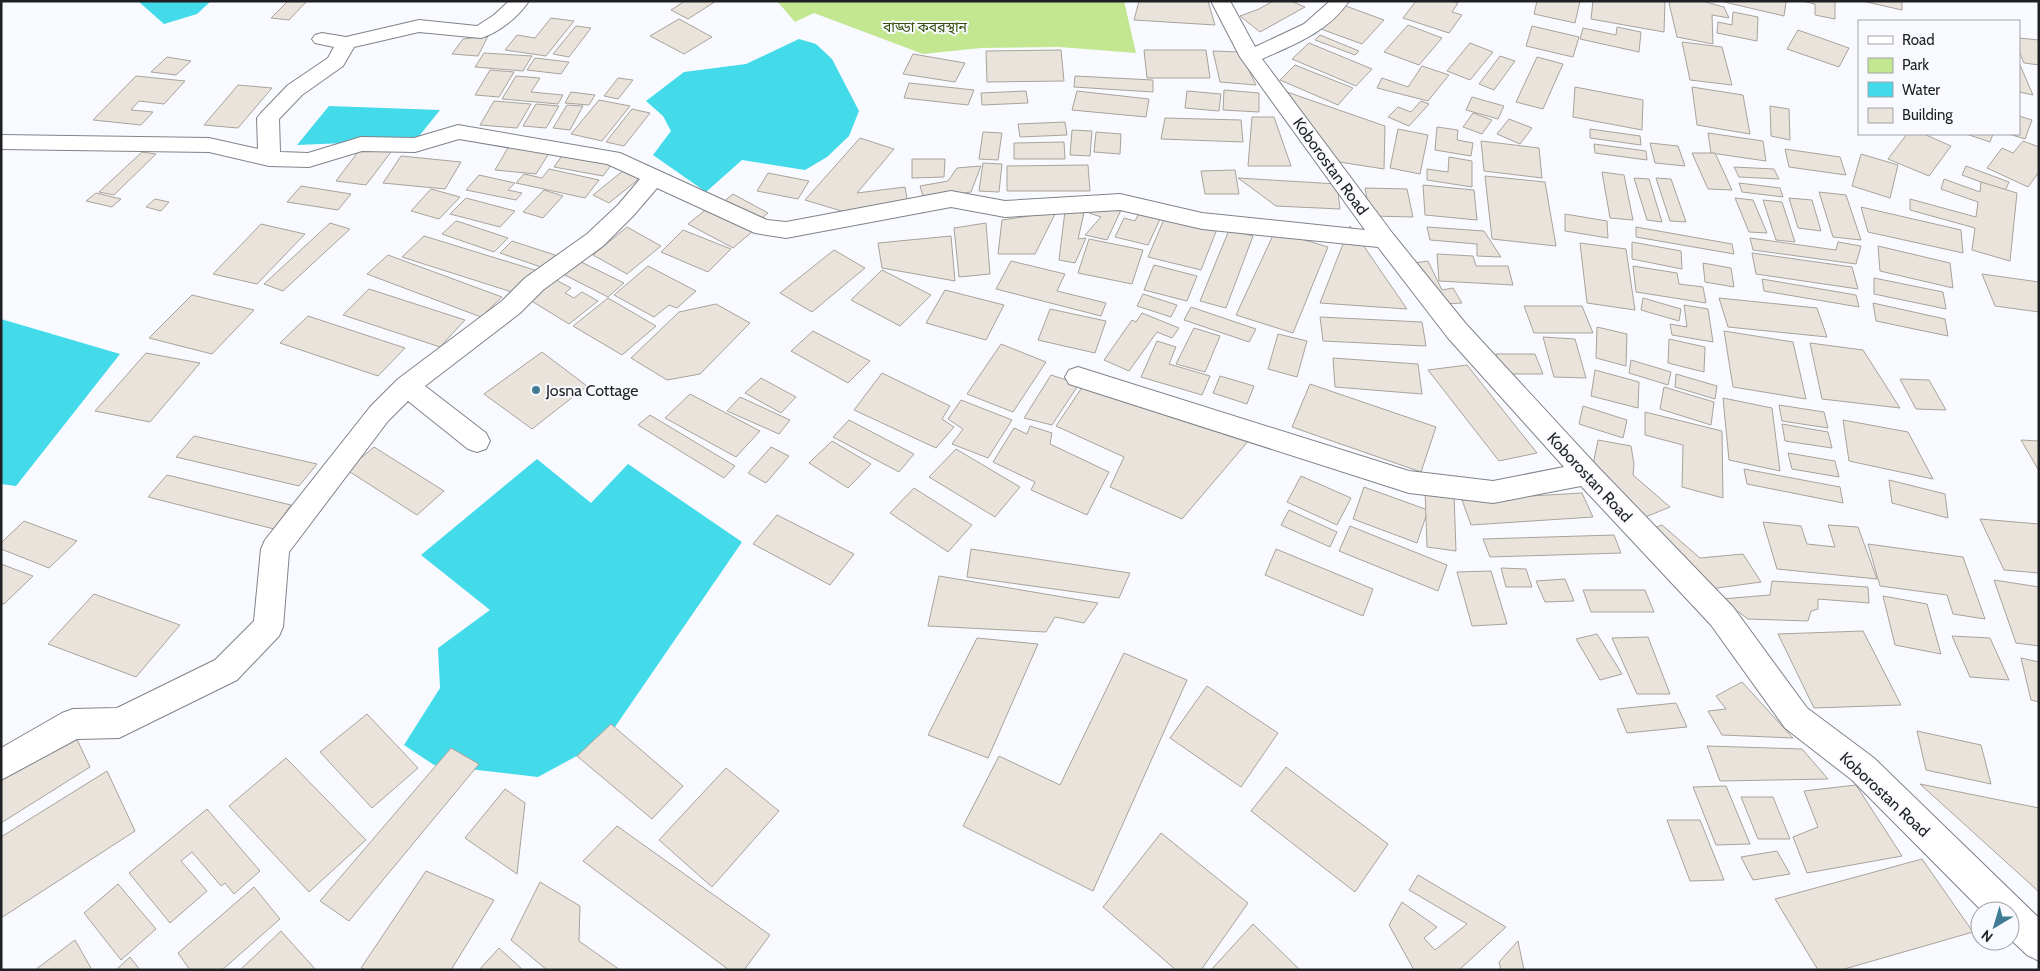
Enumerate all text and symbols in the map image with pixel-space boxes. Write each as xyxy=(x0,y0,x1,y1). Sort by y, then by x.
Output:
park label: বাড্ডা কবরস্থান xyxy=(882,18,968,36)
legend xyxy=(1858,20,2020,135)
text: Road xyxy=(1902,31,1935,49)
text: Park xyxy=(1902,56,1929,74)
text: Water xyxy=(1902,81,1940,99)
text: Building xyxy=(1902,106,1953,124)
street label: Koborostan Road xyxy=(1289,114,1372,219)
place label: Josna Cottage xyxy=(545,381,638,400)
marker: Josna Cottage xyxy=(530,384,542,396)
street label: Koborostan Road xyxy=(1543,429,1636,526)
street label: Koborostan Road xyxy=(1836,748,1933,841)
north arrow xyxy=(1970,901,2020,951)
text: N xyxy=(1978,926,1996,946)

